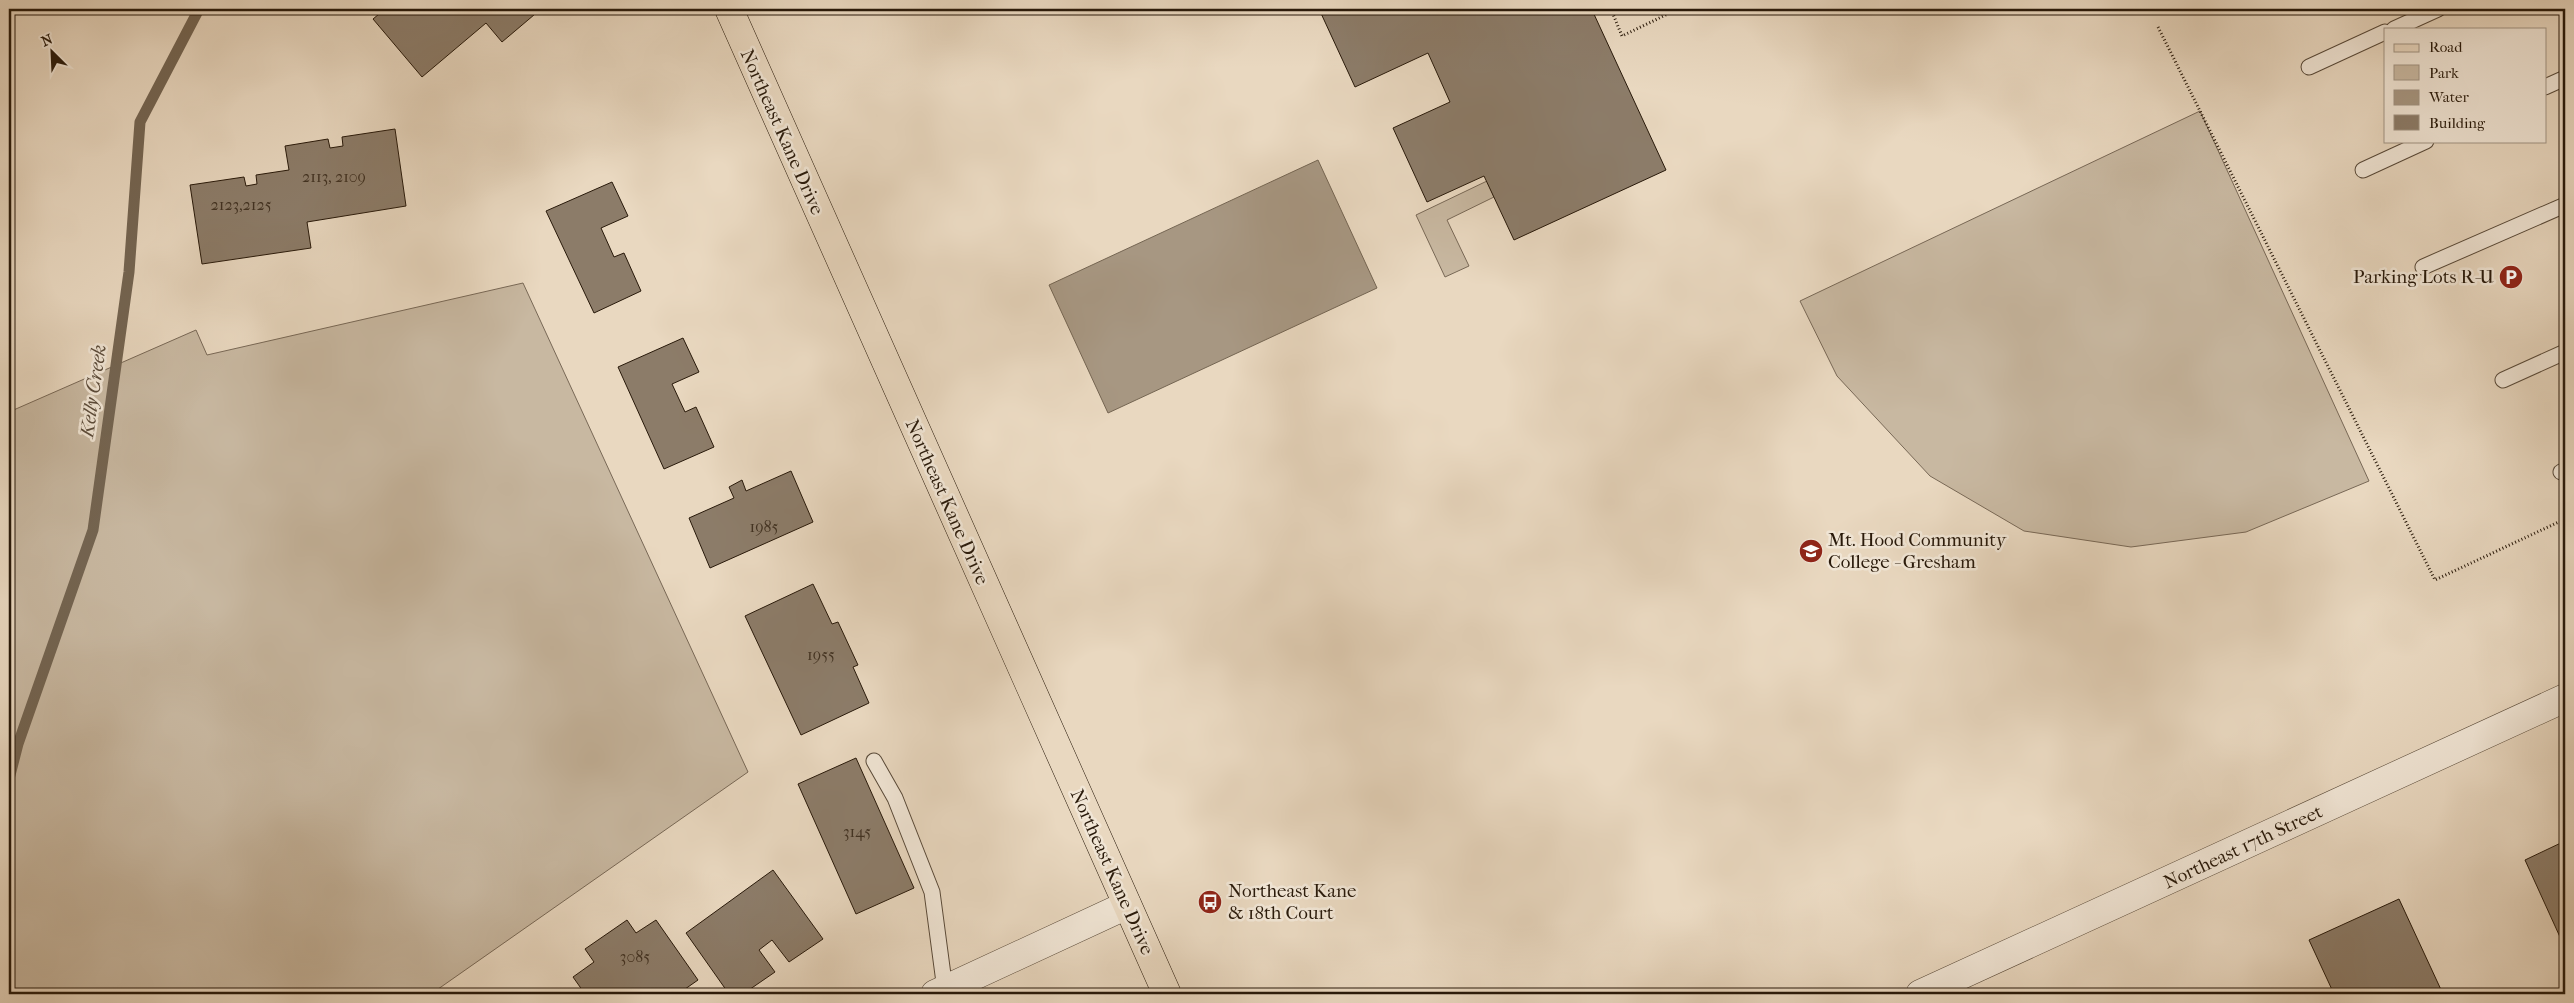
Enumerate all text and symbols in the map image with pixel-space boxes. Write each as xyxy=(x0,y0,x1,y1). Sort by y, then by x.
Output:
north arrow xyxy=(28,28,78,78)
legend xyxy=(2384,28,2546,142)
text: N xyxy=(39,31,56,51)
text: Road xyxy=(2429,38,2463,56)
street label: Northeast Kane Drive xyxy=(736,46,828,218)
text: Park xyxy=(2429,64,2459,82)
text: Water xyxy=(2428,88,2469,106)
text: Building xyxy=(2429,114,2486,132)
house number: 2113, 2109 xyxy=(302,167,366,186)
house number: 2123,2125 xyxy=(210,195,272,214)
parking icon: Parking Lots R-U xyxy=(2498,264,2524,290)
place label: Parking Lots R-U xyxy=(2353,266,2494,288)
water label: Kelly Creek xyxy=(75,343,111,441)
street label: Northeast Kane Drive xyxy=(901,416,993,588)
house number: 1985 xyxy=(749,517,779,536)
place label: Mt. Hood Community College - Gresham xyxy=(1828,529,2007,573)
school or university icon: Mt. Hood Community College - Gresham xyxy=(1798,538,1824,564)
house number: 1955 xyxy=(807,645,835,664)
street label: Northeast Kane Drive xyxy=(1066,786,1158,958)
street label: Northeast 17th Street xyxy=(2160,800,2326,893)
house number: 3145 xyxy=(843,822,871,841)
place label: Northeast Kane & 18th Court xyxy=(1228,880,1356,924)
bus stop icon: Northeast Kane & 18th Court xyxy=(1197,889,1223,915)
house number: 3085 xyxy=(620,947,650,966)

